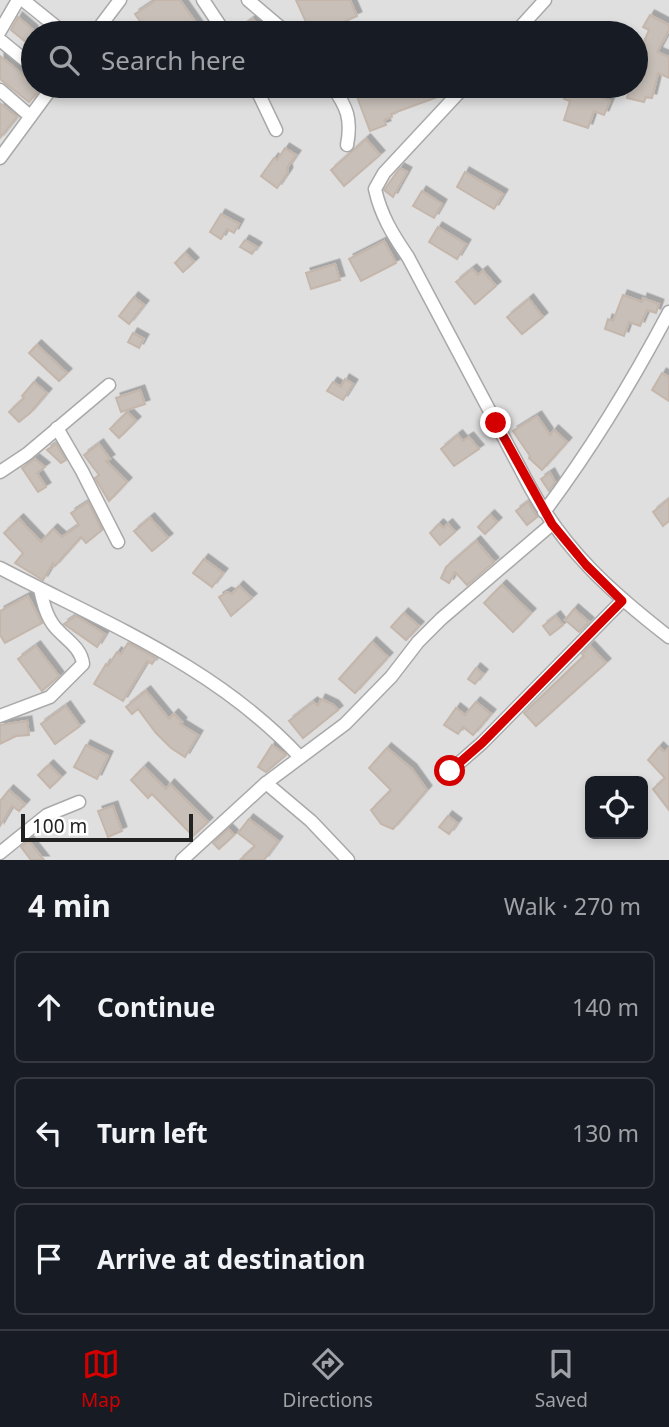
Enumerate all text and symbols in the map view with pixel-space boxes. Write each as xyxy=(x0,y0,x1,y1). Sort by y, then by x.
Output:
search box xyxy=(21,21,648,98)
icon: search xyxy=(45,41,83,79)
text: Search here xyxy=(101,42,246,78)
route end xyxy=(480,407,511,438)
route start xyxy=(434,755,465,786)
map controls xyxy=(585,776,648,839)
button: locate xyxy=(585,776,648,839)
scale bar xyxy=(21,811,192,843)
text: 100 m xyxy=(32,813,87,839)
text: 4 min xyxy=(28,885,111,926)
text: Walk · 270 m xyxy=(504,890,641,922)
icon: ahead xyxy=(30,988,68,1026)
text: Continue xyxy=(97,989,215,1025)
text: 140 m xyxy=(572,991,639,1023)
icon: left xyxy=(30,1114,68,1152)
text: Turn left xyxy=(97,1115,208,1151)
text: 130 m xyxy=(572,1117,639,1149)
icon: arrive xyxy=(30,1240,68,1278)
text: Arrive at destination xyxy=(97,1241,366,1277)
tab: Map xyxy=(81,1345,121,1413)
tab: Directions xyxy=(283,1345,373,1413)
tab: Saved xyxy=(535,1345,588,1413)

